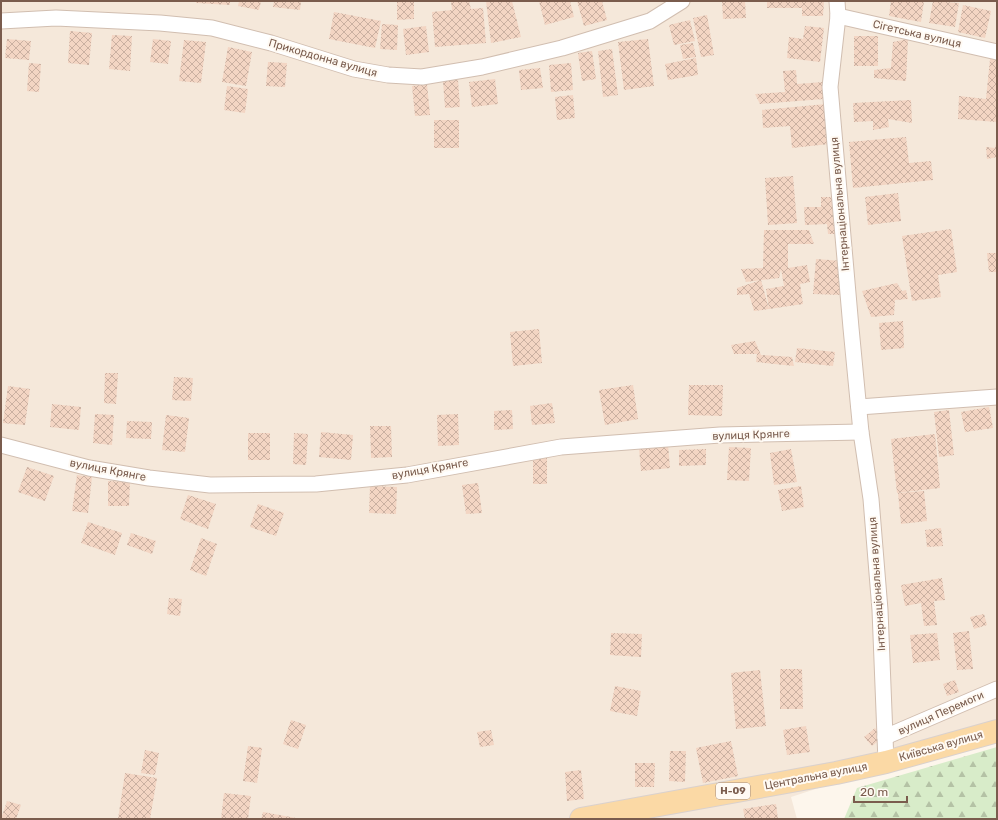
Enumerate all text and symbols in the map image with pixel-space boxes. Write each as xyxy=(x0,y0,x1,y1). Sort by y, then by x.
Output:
street label: Сігетська вулиця xyxy=(872,18,962,50)
street label: Прикордонна вулиця xyxy=(267,36,379,80)
street label: Інтернаціональна вулиця xyxy=(828,136,852,272)
street label: вулиця Крянге xyxy=(712,427,790,443)
street label: вулиця Крянге xyxy=(69,456,147,484)
street label: вулиця Крянге xyxy=(391,456,469,482)
street label: Інтернаціональна вулиця xyxy=(866,516,888,652)
street label: вулиця Перемоги xyxy=(896,688,986,738)
street label: Київська вулиця xyxy=(898,728,984,764)
street label: Центральна вулиця xyxy=(764,760,868,792)
scale bar xyxy=(854,778,907,804)
road number: Н-09 xyxy=(716,783,750,799)
text: 20 m xyxy=(860,785,888,799)

